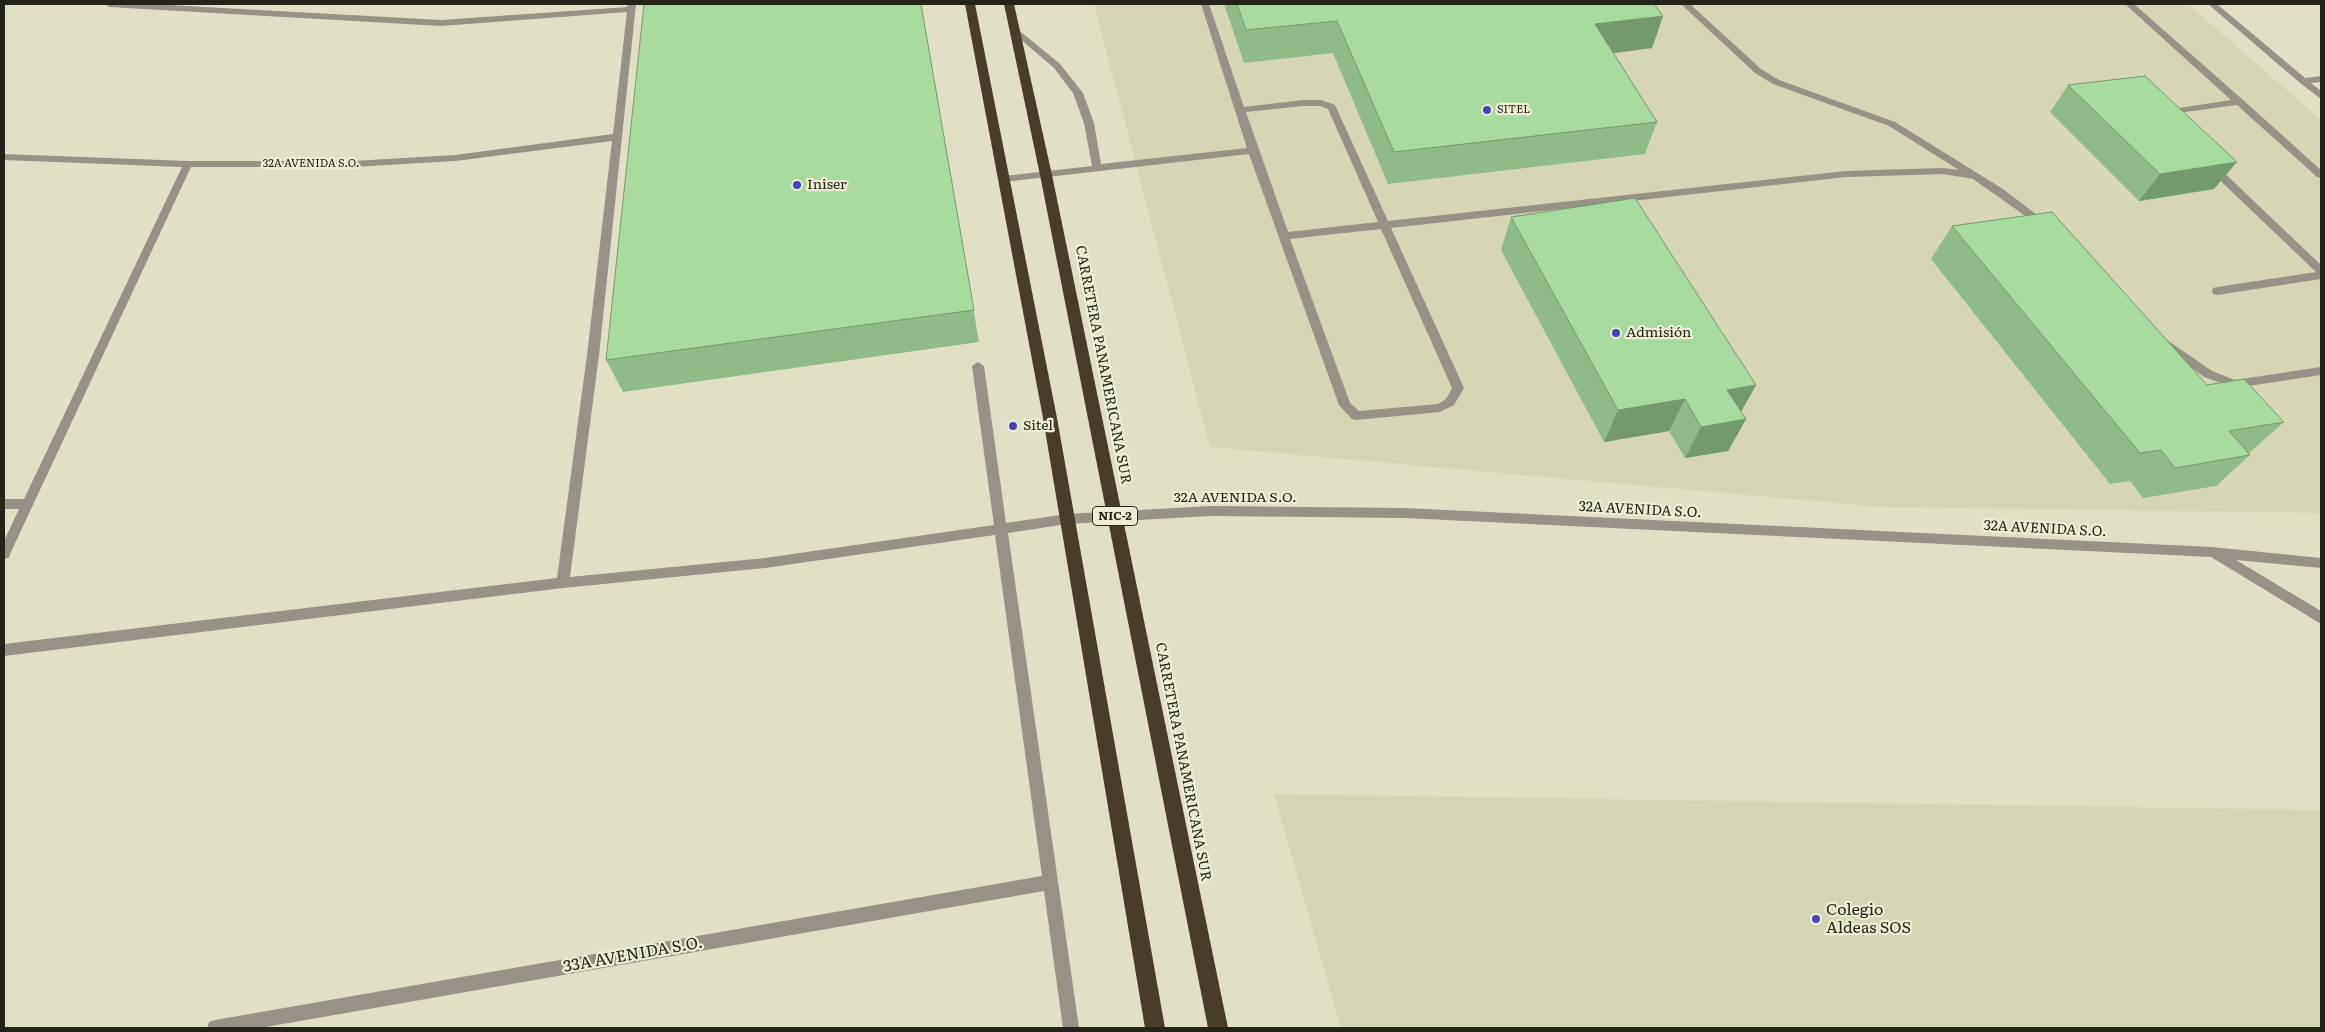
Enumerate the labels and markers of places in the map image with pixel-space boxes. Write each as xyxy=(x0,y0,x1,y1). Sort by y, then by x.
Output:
place label: SITEL xyxy=(1497,103,1530,117)
marker: SITEL xyxy=(1481,104,1493,116)
place label: Iniser xyxy=(807,177,847,193)
marker: Iniser xyxy=(791,179,803,191)
place label: Admisión xyxy=(1626,325,1691,341)
marker: Admisión xyxy=(1610,327,1622,339)
place label: Sitel xyxy=(1023,418,1053,434)
marker: Sitel xyxy=(1007,420,1019,432)
place label: Colegio Aldeas SOS xyxy=(1826,900,1911,938)
marker: Colegio Aldeas SOS xyxy=(1810,913,1822,925)

